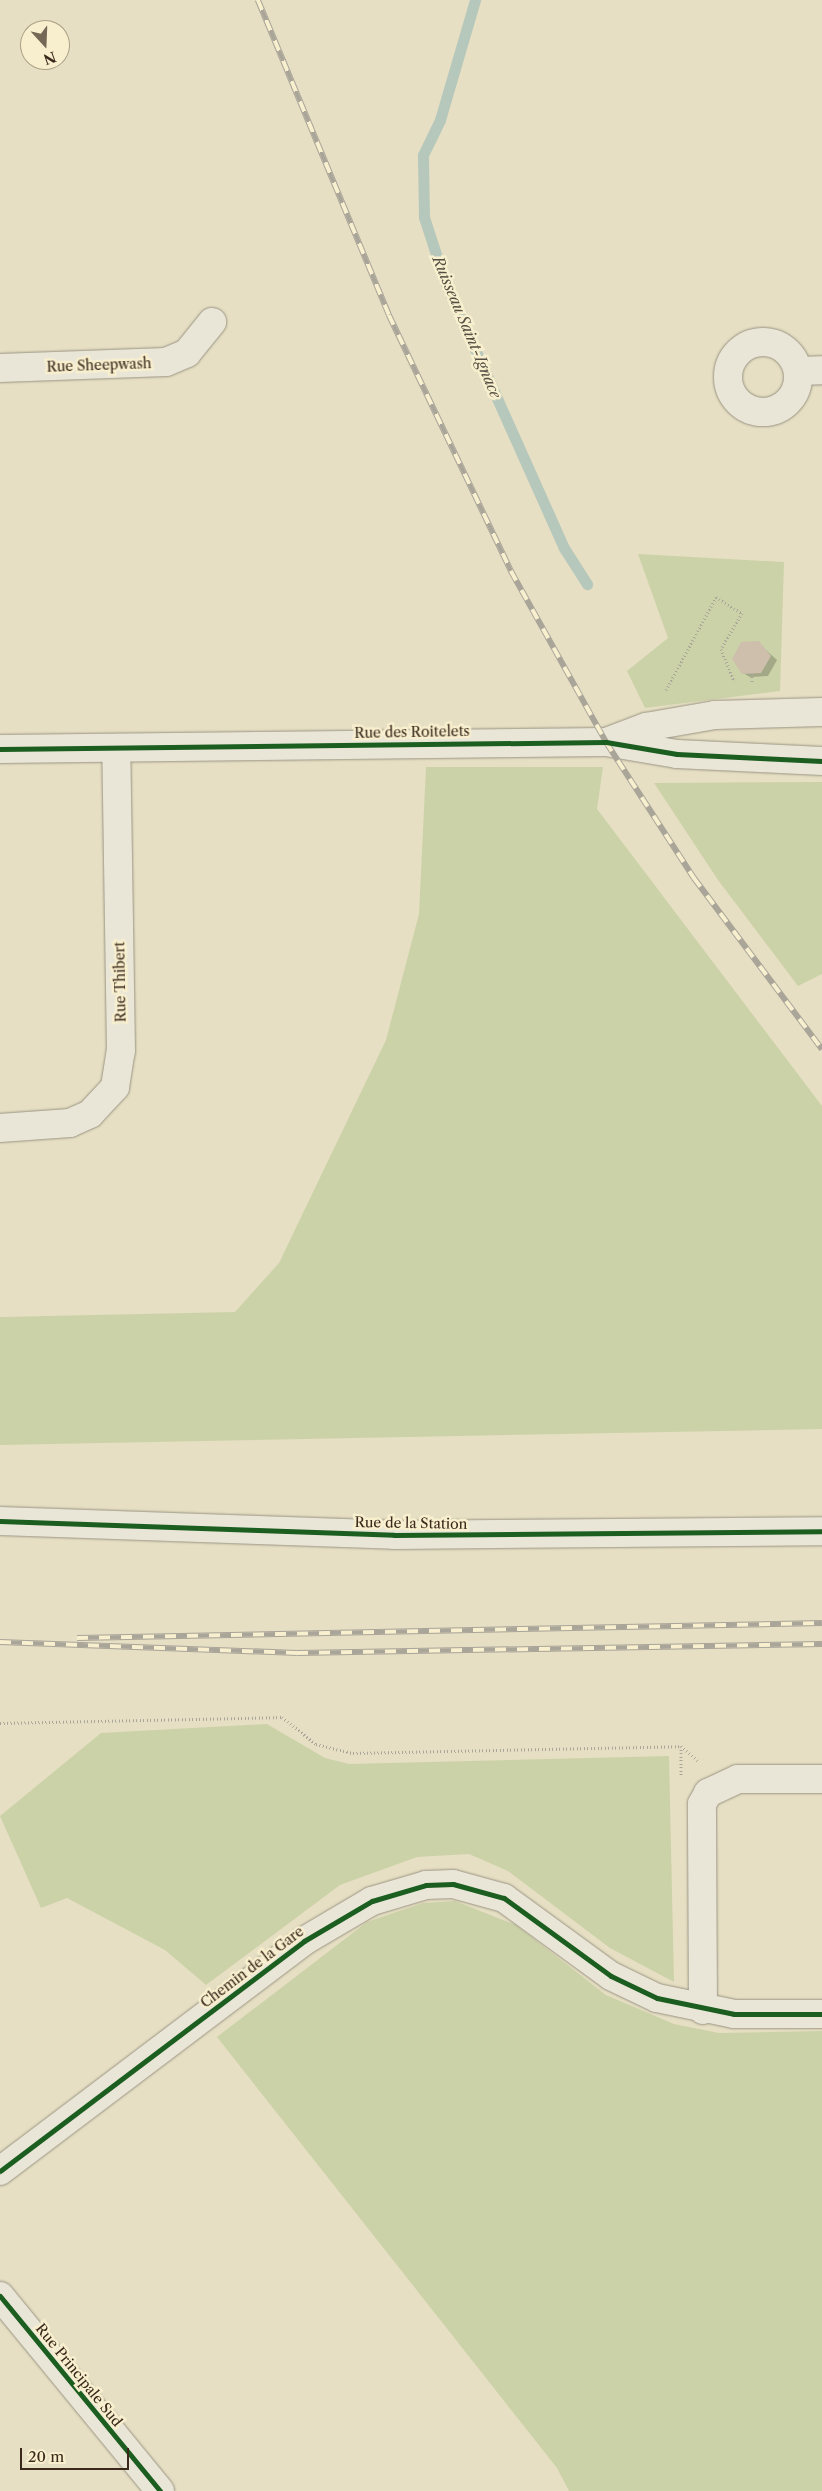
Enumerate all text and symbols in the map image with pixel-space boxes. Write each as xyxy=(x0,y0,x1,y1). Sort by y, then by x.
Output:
north arrow xyxy=(20,20,70,70)
text: N xyxy=(41,48,59,69)
water label: Ruisseau Saint-Ignace xyxy=(429,253,505,401)
street label: Rue Sheepwash xyxy=(46,355,152,375)
street label: Rue des Roitelets xyxy=(354,723,470,741)
street label: Rue Thibert xyxy=(111,941,129,1023)
street label: Rue de la Station xyxy=(354,1514,468,1532)
street label: Chemin de la Gare xyxy=(197,1923,307,2011)
street label: Rue Principale Sud xyxy=(32,2320,126,2430)
scale bar xyxy=(22,2438,131,2470)
text: 20 m xyxy=(28,2447,64,2466)

